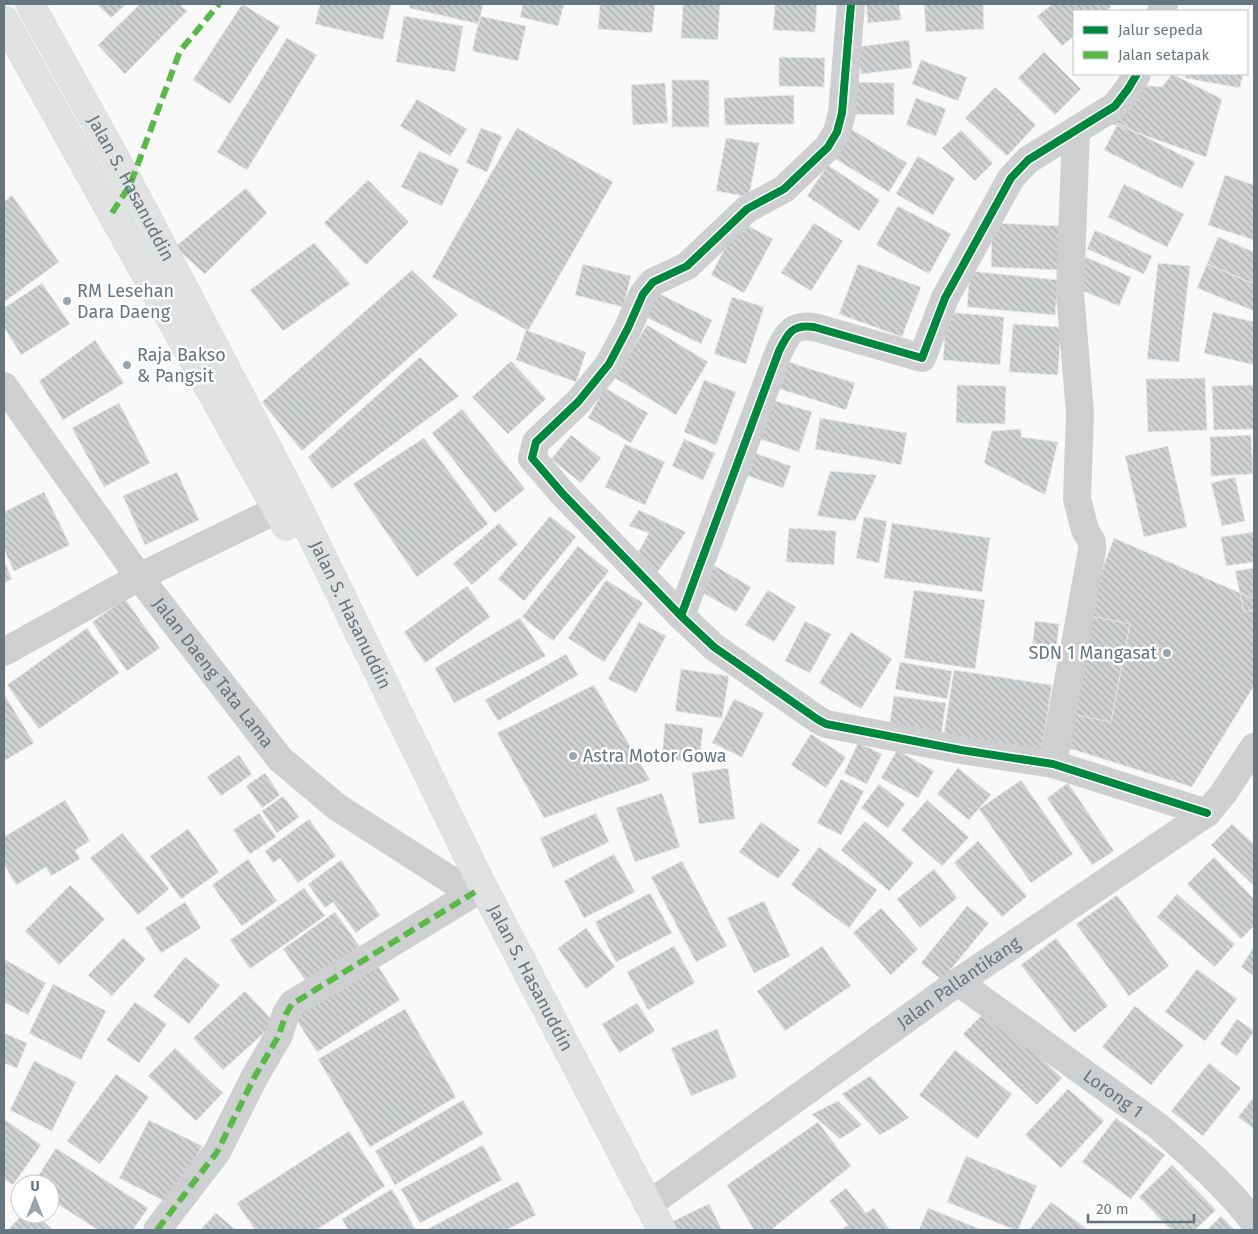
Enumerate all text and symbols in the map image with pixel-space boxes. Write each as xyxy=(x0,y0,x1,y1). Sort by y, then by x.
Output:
legend xyxy=(1073,10,1248,75)
text: Jalur sepeda xyxy=(1118,21,1203,39)
text: Jalan setapak xyxy=(1118,46,1209,64)
street label: Jalan S. Hasanuddin xyxy=(83,111,179,265)
place label: RM Lesehan Dara Daeng xyxy=(77,280,174,323)
marker: RM Lesehan Dara Daeng xyxy=(61,295,73,307)
place label: Raja Bakso & Pangsit xyxy=(137,344,226,387)
marker: Raja Bakso & Pangsit xyxy=(121,359,133,371)
street label: Jalan S. Hasanuddin xyxy=(305,537,396,693)
street label: Jalan Daeng Tata Lama xyxy=(148,593,278,752)
place label: SDN 1 Mangasat xyxy=(1028,642,1157,664)
marker: SDN 1 Mangasat xyxy=(1161,647,1173,659)
place label: Astra Motor Gowa xyxy=(583,745,726,767)
marker: Astra Motor Gowa xyxy=(567,750,579,762)
street label: Jalan S. Hasanuddin xyxy=(483,901,578,1055)
street label: Jalan Pallantikang xyxy=(893,932,1025,1033)
street label: Lorong 1 xyxy=(1079,1065,1147,1123)
north arrow xyxy=(10,1174,60,1224)
text: U xyxy=(30,1178,40,1195)
scale bar xyxy=(1088,1192,1194,1224)
text: 20 m xyxy=(1096,1200,1129,1218)

